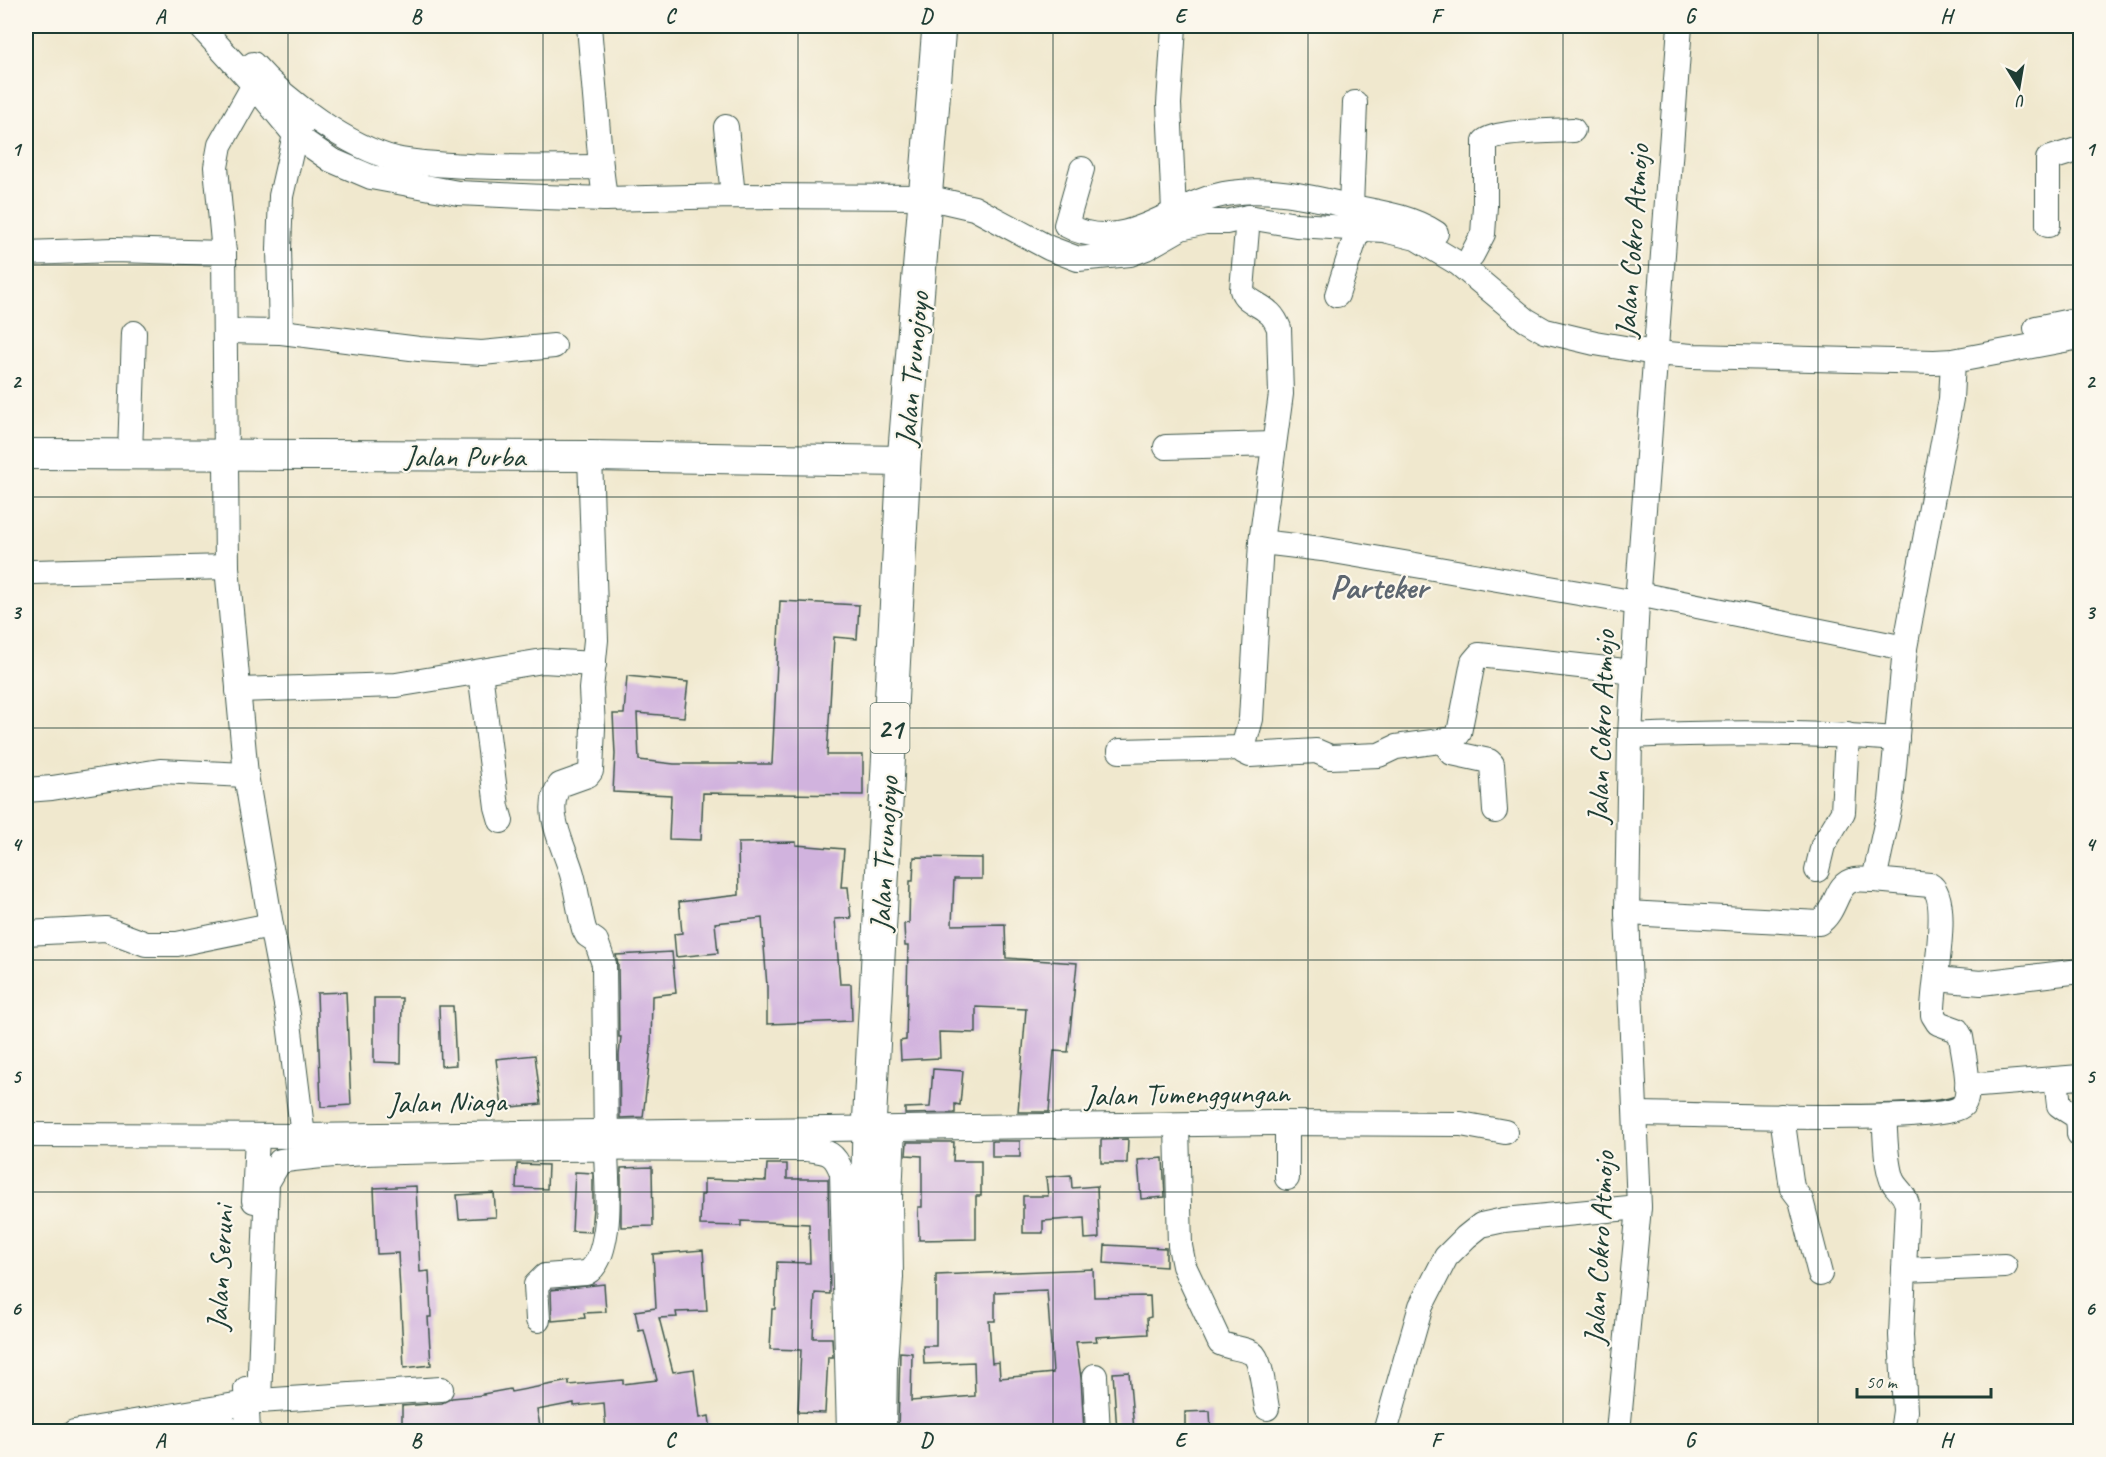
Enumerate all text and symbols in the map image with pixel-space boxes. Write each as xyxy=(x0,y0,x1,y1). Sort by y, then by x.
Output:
text: A xyxy=(155,4,167,29)
text: B xyxy=(411,4,423,29)
text: C xyxy=(665,4,677,29)
text: D xyxy=(920,4,934,29)
text: E xyxy=(1175,4,1189,29)
text: F xyxy=(1431,4,1445,29)
text: G xyxy=(1685,4,1698,29)
text: H xyxy=(1940,4,1955,29)
north arrow xyxy=(1989,57,2049,117)
text: U xyxy=(2013,90,2027,112)
text: 1 xyxy=(12,137,23,162)
text: 1 xyxy=(2086,137,2097,162)
street label: Jalan Cokro Atmojo xyxy=(1606,142,1658,341)
street label: Jalan Trunojoyo xyxy=(886,289,938,450)
text: 2 xyxy=(12,369,23,394)
text: 2 xyxy=(2086,369,2097,394)
street label: Jalan Purba xyxy=(403,437,527,475)
district label: Parteker xyxy=(1330,566,1432,608)
text: 3 xyxy=(12,600,23,625)
text: 3 xyxy=(2086,600,2097,625)
street label: Jalan Cokro Atmojo xyxy=(1579,628,1623,826)
road number: 21 xyxy=(870,703,910,753)
street label: Jalan Trunojoyo xyxy=(861,774,907,934)
text: 4 xyxy=(12,832,24,857)
text: 4 xyxy=(2086,832,2098,857)
text: 5 xyxy=(12,1064,23,1089)
text: 5 xyxy=(2086,1064,2097,1089)
street label: Jalan Tumenggungan xyxy=(1082,1073,1291,1115)
street label: Jalan Niaga xyxy=(386,1082,508,1122)
street label: Jalan Cokro Atmojo xyxy=(1575,1149,1623,1348)
street label: Jalan Seruni xyxy=(198,1201,242,1334)
text: 6 xyxy=(11,1296,22,1321)
text: 6 xyxy=(2085,1296,2096,1321)
scale bar xyxy=(1857,1361,1990,1399)
text: 50 m xyxy=(1866,1371,1899,1393)
text: A xyxy=(155,1428,167,1453)
text: B xyxy=(411,1428,423,1453)
text: C xyxy=(665,1428,677,1453)
text: D xyxy=(920,1428,934,1453)
text: E xyxy=(1175,1428,1189,1453)
text: F xyxy=(1431,1428,1445,1453)
text: G xyxy=(1685,1428,1698,1453)
text: H xyxy=(1940,1428,1955,1453)

